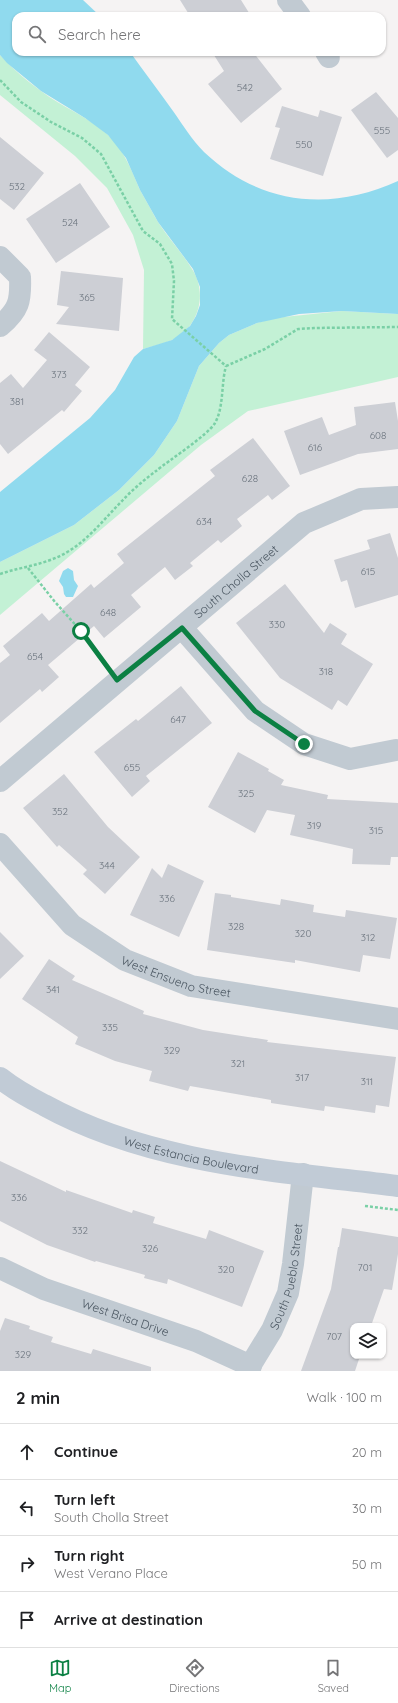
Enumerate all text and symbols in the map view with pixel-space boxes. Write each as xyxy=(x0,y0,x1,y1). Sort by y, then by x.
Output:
search box xyxy=(12,12,386,56)
icon: search xyxy=(26,23,48,45)
text: Search here xyxy=(58,25,141,44)
house number: 542 xyxy=(237,81,254,94)
house number: 555 xyxy=(374,124,390,137)
house number: 550 xyxy=(296,138,312,151)
house number: 532 xyxy=(9,180,26,193)
house number: 524 xyxy=(62,216,78,229)
house number: 365 xyxy=(79,291,95,304)
house number: 373 xyxy=(51,368,67,381)
house number: 381 xyxy=(10,395,24,408)
house number: 608 xyxy=(370,429,386,442)
house number: 616 xyxy=(308,441,323,454)
house number: 628 xyxy=(242,472,258,485)
house number: 634 xyxy=(196,515,212,528)
street label: South Cholla Street xyxy=(190,541,281,621)
house number: 615 xyxy=(361,565,375,578)
house number: 648 xyxy=(100,606,116,619)
house number: 330 xyxy=(269,618,285,631)
route start xyxy=(72,622,90,640)
house number: 654 xyxy=(27,650,43,663)
house number: 318 xyxy=(319,665,333,678)
house number: 647 xyxy=(170,713,186,726)
route end xyxy=(295,735,313,753)
house number: 655 xyxy=(124,761,140,774)
house number: 325 xyxy=(238,787,254,800)
house number: 352 xyxy=(52,805,69,818)
house number: 319 xyxy=(307,819,322,832)
house number: 315 xyxy=(369,824,383,837)
house number: 344 xyxy=(99,859,115,872)
house number: 336 xyxy=(159,892,176,905)
house number: 328 xyxy=(228,920,244,933)
house number: 320 xyxy=(295,927,311,940)
house number: 312 xyxy=(361,931,376,944)
street label: West Ensueno Street xyxy=(119,952,232,1000)
house number: 341 xyxy=(46,983,60,996)
house number: 335 xyxy=(102,1021,118,1034)
house number: 329 xyxy=(164,1044,181,1057)
house number: 321 xyxy=(231,1057,245,1070)
house number: 317 xyxy=(295,1071,309,1084)
house number: 311 xyxy=(361,1075,373,1088)
street label: West Estancia Boulevard xyxy=(122,1132,260,1176)
house number: 336 xyxy=(11,1191,28,1204)
street label: South Pueblo Street xyxy=(266,1223,305,1332)
house number: 332 xyxy=(72,1224,88,1237)
house number: 326 xyxy=(142,1242,159,1255)
house number: 701 xyxy=(358,1261,372,1274)
house number: 320 xyxy=(218,1263,234,1276)
street label: West Brisa Drive xyxy=(80,1295,171,1339)
map controls xyxy=(350,1323,386,1359)
button: layers xyxy=(350,1323,386,1359)
house number: 707 xyxy=(326,1330,342,1343)
house number: 329 xyxy=(15,1348,32,1361)
text: 2 min xyxy=(16,1387,60,1408)
text: Walk · 100 m xyxy=(306,1389,382,1405)
icon: ahead xyxy=(16,1441,38,1463)
text: Continue xyxy=(54,1442,118,1461)
text: 20 m xyxy=(352,1444,382,1460)
text: Turn left xyxy=(54,1490,116,1509)
icon: left xyxy=(16,1497,38,1519)
text: 30 m xyxy=(352,1500,382,1516)
text: South Cholla Street xyxy=(54,1509,169,1525)
text: Turn right xyxy=(54,1546,125,1565)
icon: right xyxy=(16,1553,38,1575)
text: 50 m xyxy=(352,1556,382,1572)
text: West Verano Place xyxy=(54,1565,168,1581)
icon: arrive xyxy=(16,1609,38,1631)
text: Arrive at destination xyxy=(54,1610,203,1629)
tab: Map xyxy=(49,1657,71,1695)
tab: Directions xyxy=(169,1657,220,1695)
tab: Saved xyxy=(318,1657,349,1695)

